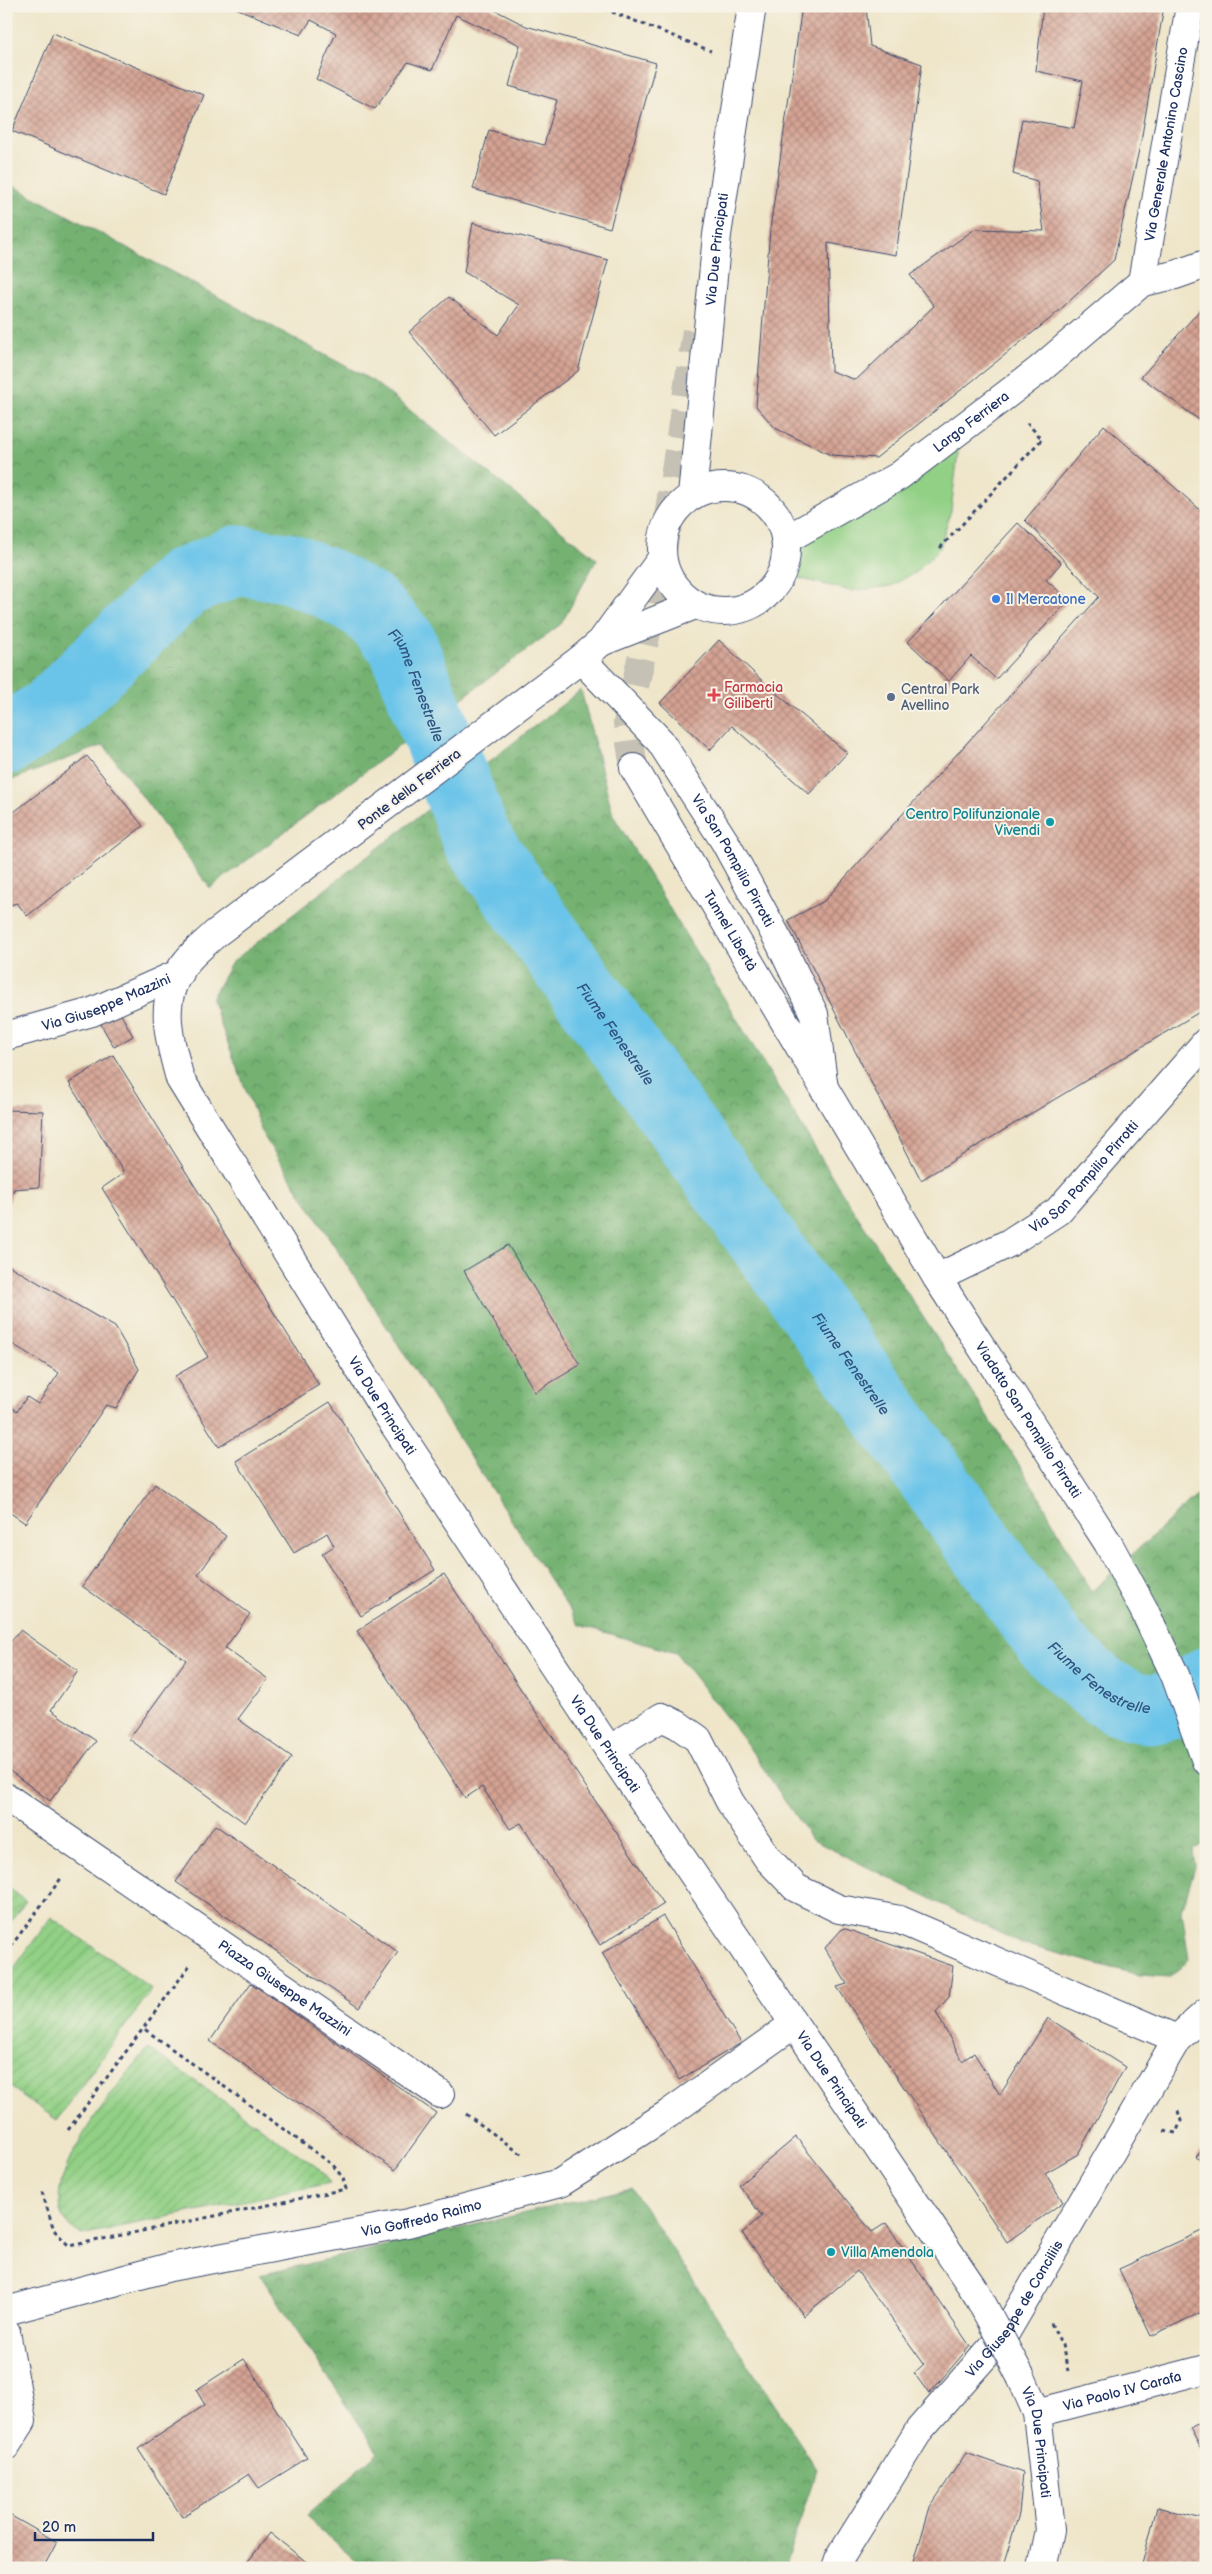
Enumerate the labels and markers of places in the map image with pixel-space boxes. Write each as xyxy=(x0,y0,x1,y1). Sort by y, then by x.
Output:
place label: Il Mercatone xyxy=(1006,591,1086,608)
marker: Il Mercatone xyxy=(990,593,1002,605)
place label: Farmacia Giliberti xyxy=(724,679,783,712)
place label: Central Park Avellino xyxy=(901,681,979,714)
marker: Farmacia Giliberti xyxy=(708,689,720,701)
marker: Central Park Avellino xyxy=(885,691,897,703)
place label: Centro Polifunzionale Vivendi xyxy=(906,806,1040,839)
marker: Centro Polifunzionale Vivendi xyxy=(1044,816,1056,828)
place label: Villa Amendola xyxy=(841,2244,934,2261)
marker: Villa Amendola xyxy=(825,2246,837,2258)

